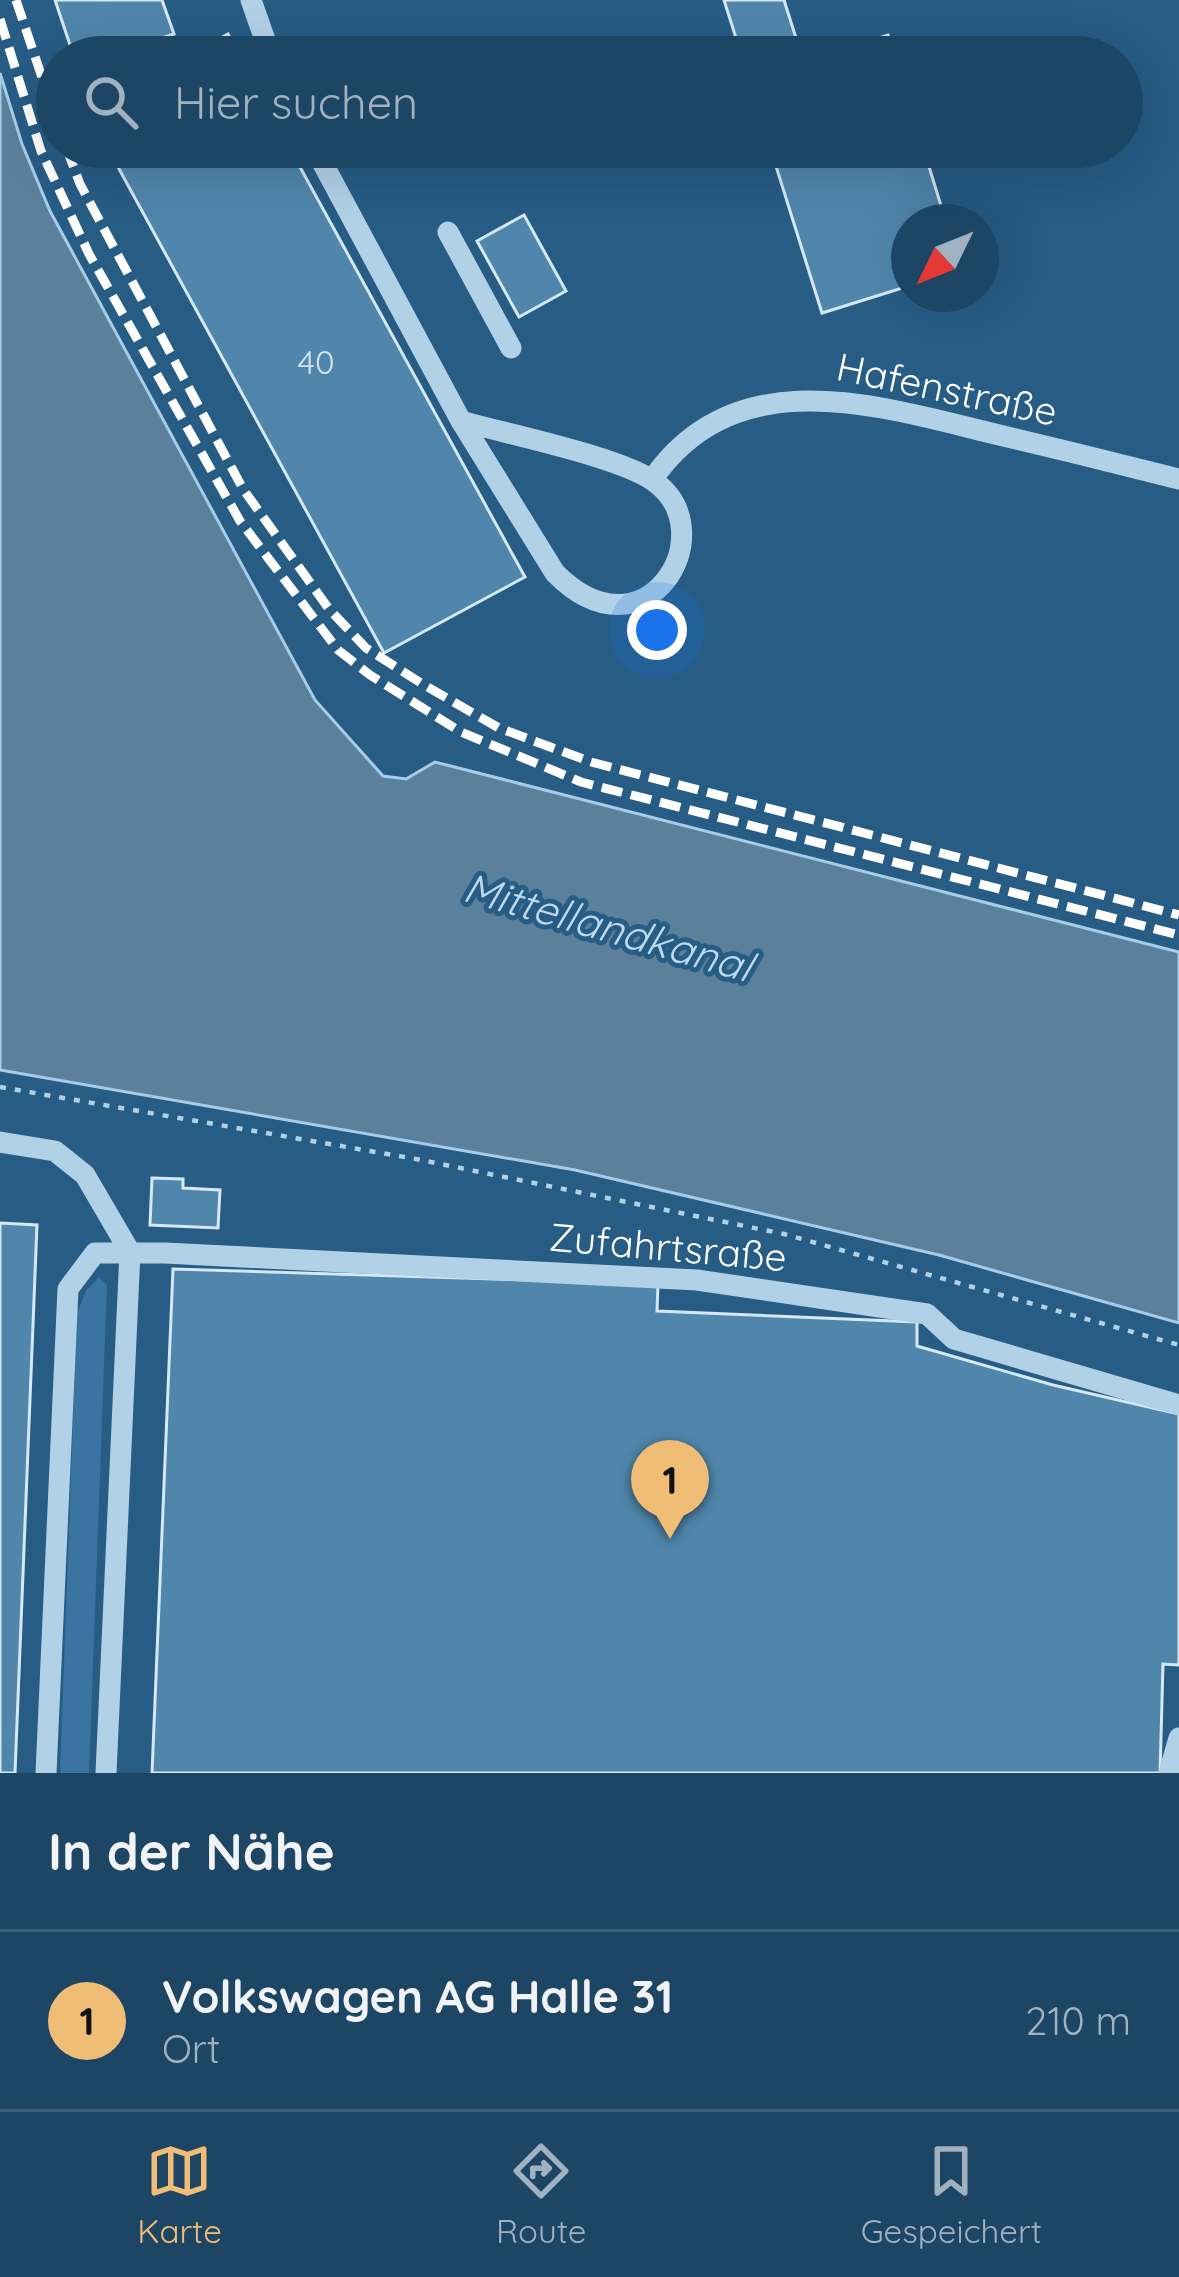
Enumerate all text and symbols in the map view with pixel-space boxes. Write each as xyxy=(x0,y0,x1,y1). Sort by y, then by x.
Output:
search box xyxy=(36,36,1143,168)
icon: search xyxy=(78,69,144,135)
text: Hier suchen xyxy=(174,74,418,130)
north arrow xyxy=(891,204,999,312)
house number: 40 xyxy=(297,341,335,382)
street label: Hafenstraße xyxy=(832,341,1062,436)
your location xyxy=(627,600,687,660)
water label: Mittellandkanal xyxy=(458,860,763,994)
street label: Zufahrtsraße xyxy=(547,1212,789,1281)
pin: 1 xyxy=(631,1440,709,1539)
text: In der Nähe xyxy=(48,1819,335,1883)
text: Volkswagen AG Halle 31 xyxy=(162,1968,673,2024)
text: 1 xyxy=(79,1996,95,2045)
text: 210 m xyxy=(1026,1996,1131,2045)
text: Ort xyxy=(162,2024,220,2073)
tab: Karte xyxy=(137,2138,222,2251)
tab: Route xyxy=(496,2138,586,2251)
tab: Gespeichert xyxy=(861,2138,1042,2251)

